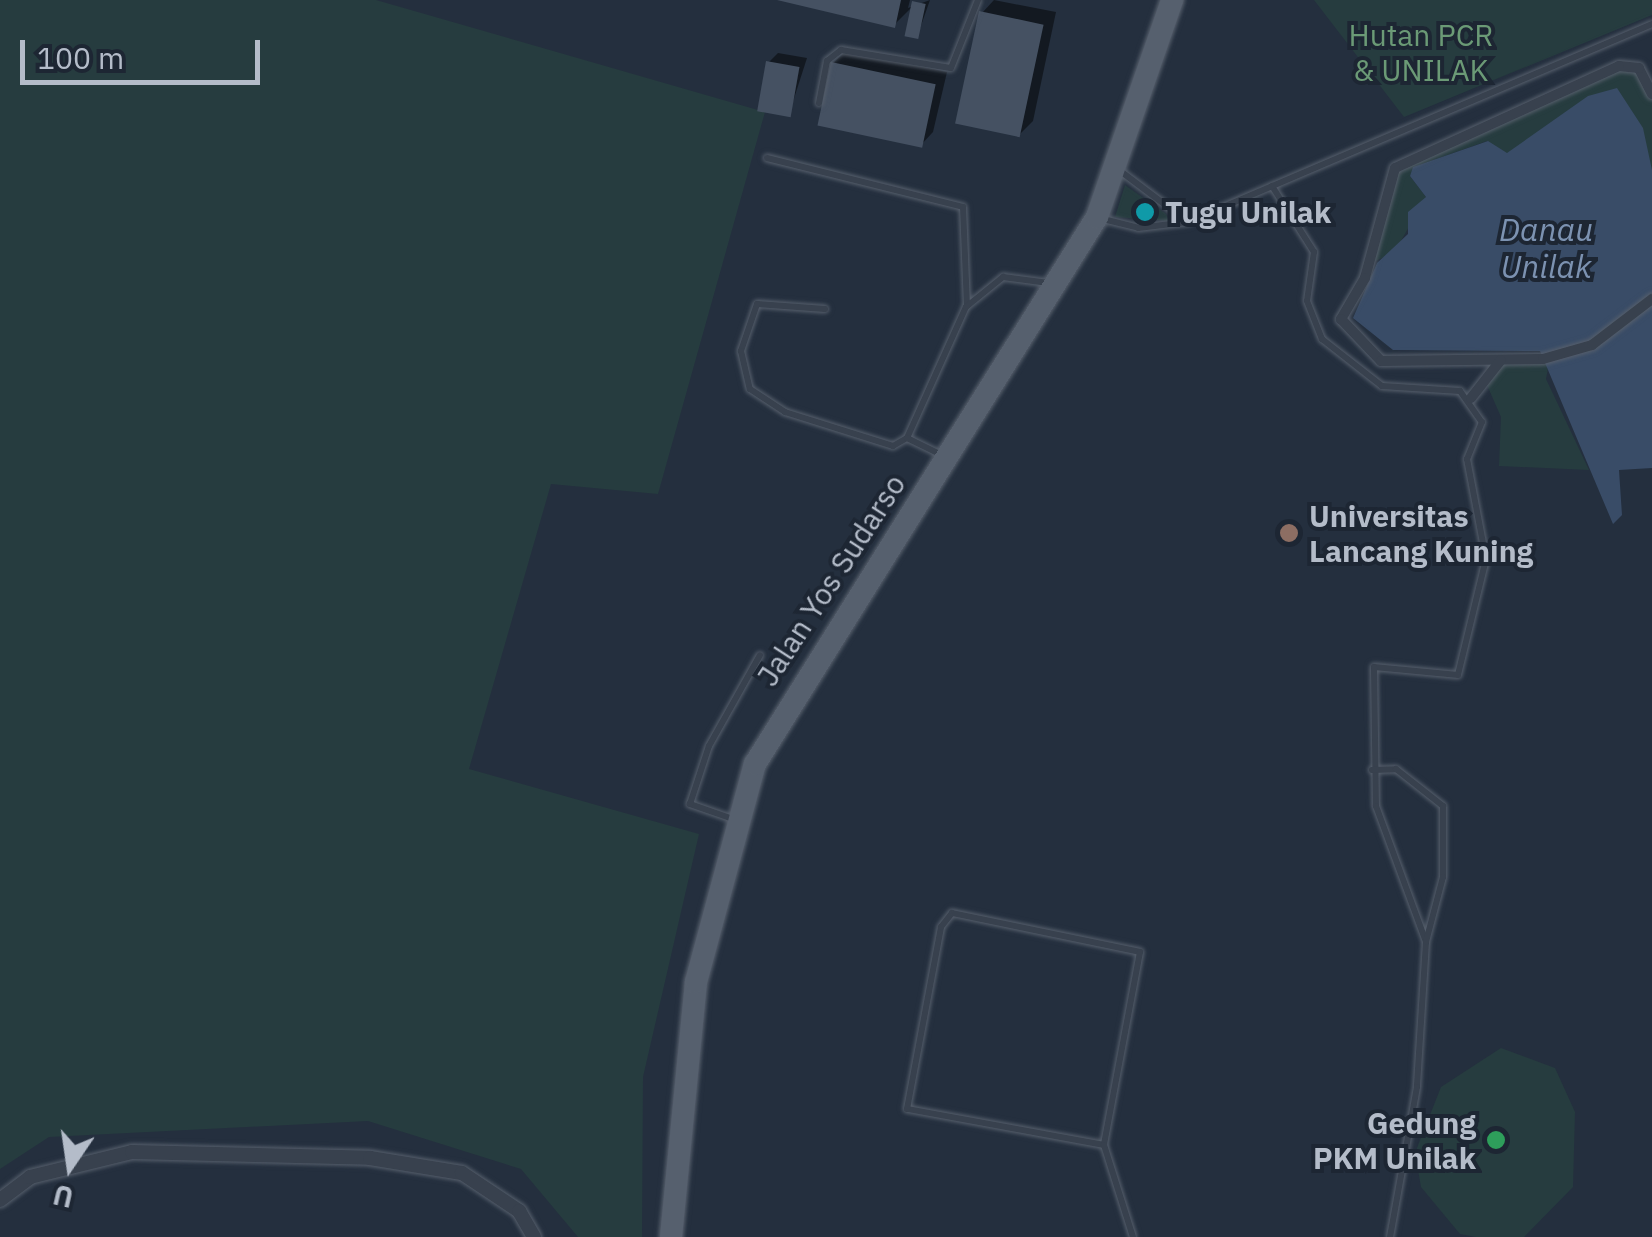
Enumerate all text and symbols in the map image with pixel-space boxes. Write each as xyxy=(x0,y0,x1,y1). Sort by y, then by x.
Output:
park label: Hutan PCR & UNILAK xyxy=(1349,17,1493,88)
scale bar xyxy=(25,20,265,82)
text: 100 m xyxy=(37,38,124,77)
place label: Tugu Unilak xyxy=(1165,194,1331,230)
marker: Tugu Unilak xyxy=(1134,201,1156,223)
water label: Danau Unilak xyxy=(1499,211,1593,286)
street label: Jalan Yos Sudarso xyxy=(749,468,913,692)
place label: Universitas Lancang Kuning xyxy=(1309,498,1533,568)
marker: Universitas Lancang Kuning xyxy=(1278,522,1300,544)
place label: Gedung PKM Unilak xyxy=(1313,1105,1476,1176)
north arrow xyxy=(20,1117,120,1217)
marker: Gedung PKM Unilak xyxy=(1485,1129,1507,1151)
text: U xyxy=(50,1177,77,1217)

